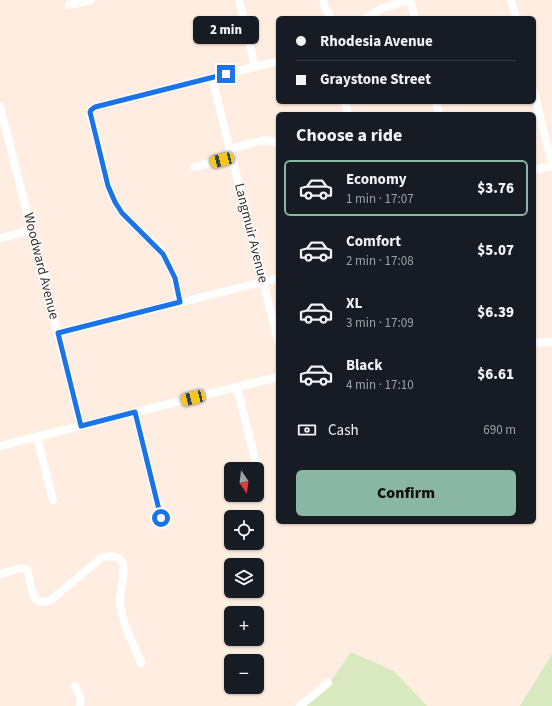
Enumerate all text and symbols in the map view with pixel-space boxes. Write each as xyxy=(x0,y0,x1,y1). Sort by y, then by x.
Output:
callout: 2 min xyxy=(193,16,259,44)
text: 2 min xyxy=(210,21,242,39)
text: Rhodesia Avenue xyxy=(320,31,433,52)
route end xyxy=(217,65,235,83)
text: Graystone Street xyxy=(320,69,431,90)
text: Choose a ride xyxy=(296,123,402,148)
car xyxy=(209,151,235,169)
text: Economy xyxy=(346,169,407,190)
icon: car xyxy=(298,170,334,206)
text: $3.76 xyxy=(477,178,514,199)
street label: Langmuir Avenue xyxy=(229,181,273,285)
text: 1 min · 17:07 xyxy=(346,190,414,208)
street label: Woodward Avenue xyxy=(18,211,64,322)
text: Comfort xyxy=(346,231,401,252)
icon: car xyxy=(298,232,334,268)
text: $5.07 xyxy=(477,240,514,261)
text: 2 min · 17:08 xyxy=(346,252,414,270)
text: XL xyxy=(346,293,362,314)
icon: car xyxy=(298,294,334,330)
text: $6.39 xyxy=(477,302,514,323)
text: 3 min · 17:09 xyxy=(346,314,414,332)
text: Black xyxy=(346,355,383,376)
icon: car xyxy=(298,356,334,392)
text: $6.61 xyxy=(477,364,514,385)
text: 4 min · 17:10 xyxy=(346,376,414,394)
car xyxy=(180,389,206,407)
icon: cash xyxy=(296,419,318,441)
text: Cash xyxy=(328,420,359,441)
text: 690 m xyxy=(483,421,516,439)
north arrow xyxy=(224,462,264,502)
map controls xyxy=(224,462,264,694)
button: Confirm xyxy=(296,470,516,516)
route start xyxy=(152,509,170,527)
button: locate xyxy=(224,510,264,550)
button: layers xyxy=(224,558,264,598)
button: + xyxy=(224,606,264,646)
button: − xyxy=(224,654,264,694)

